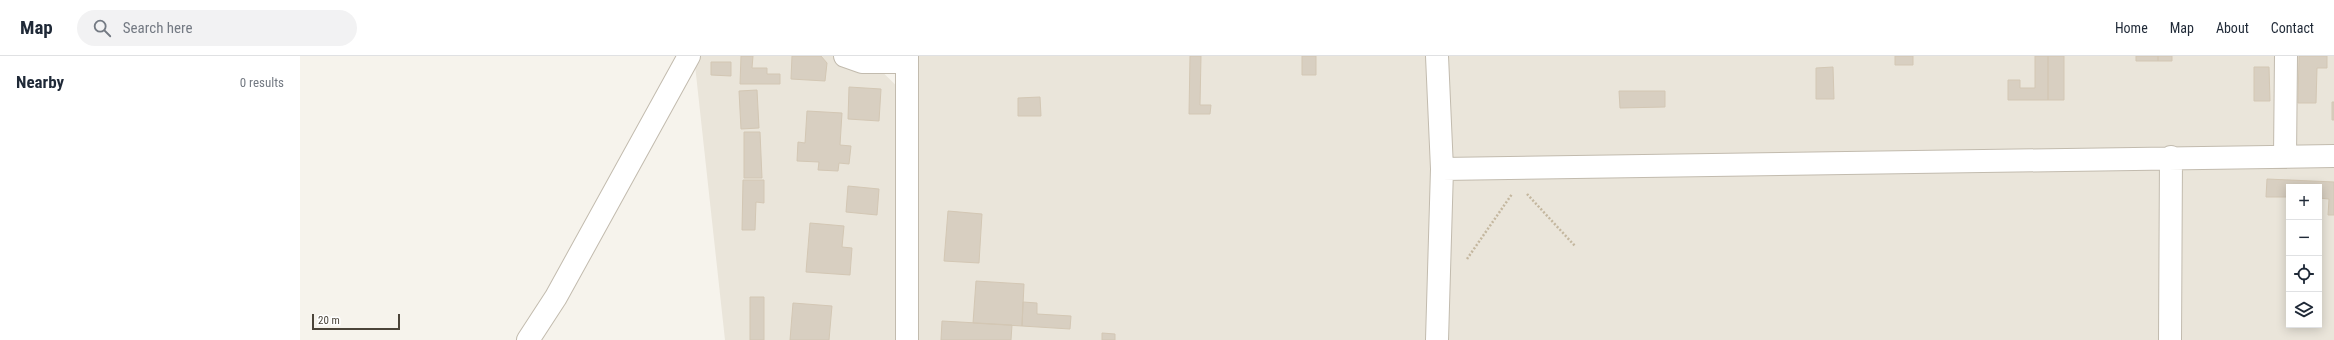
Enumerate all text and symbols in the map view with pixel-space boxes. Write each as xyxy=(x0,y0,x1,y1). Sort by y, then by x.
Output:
search box xyxy=(77,10,357,46)
text: Map xyxy=(20,16,53,39)
icon: search xyxy=(91,17,113,39)
text: Search here xyxy=(123,19,193,37)
text: Home xyxy=(2115,20,2148,36)
text: Map xyxy=(2170,20,2194,36)
text: About xyxy=(2216,20,2249,36)
text: Contact xyxy=(2271,20,2314,36)
text: Nearby xyxy=(16,72,64,92)
text: 0 results xyxy=(240,75,284,90)
map controls xyxy=(2286,184,2322,328)
button: + xyxy=(2286,184,2322,220)
button: − xyxy=(2286,220,2322,256)
button: locate xyxy=(2286,256,2322,292)
button: layers xyxy=(2286,292,2322,328)
scale bar xyxy=(312,312,400,331)
text: 20 m xyxy=(318,314,340,327)

